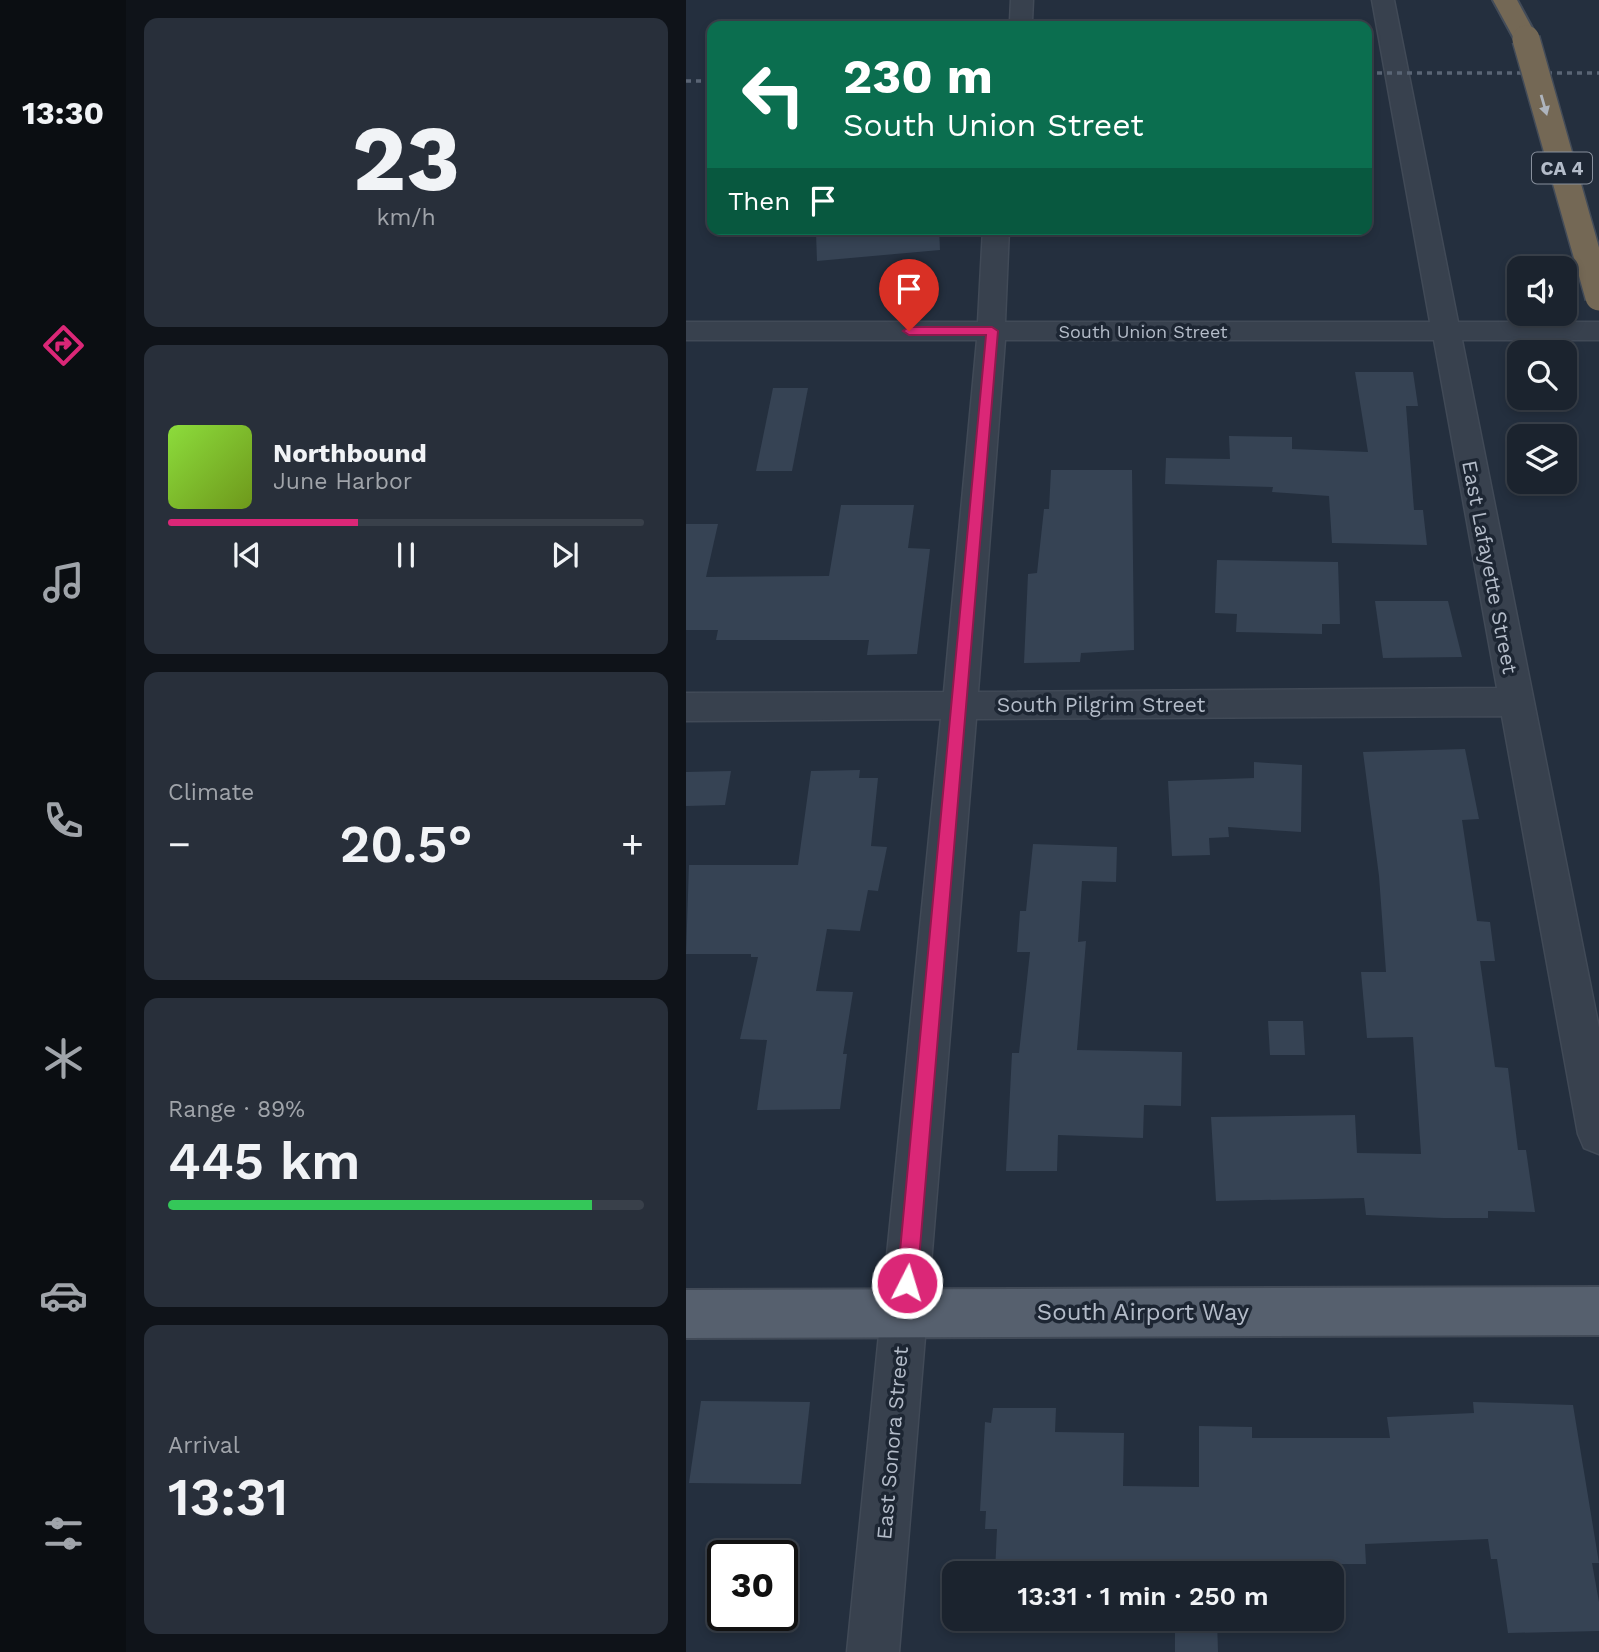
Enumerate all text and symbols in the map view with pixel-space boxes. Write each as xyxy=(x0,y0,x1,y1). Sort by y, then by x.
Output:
text: 230 m xyxy=(843,47,993,105)
icon: left xyxy=(728,49,819,140)
text: 13:30 xyxy=(22,94,104,132)
one-way arrow xyxy=(1540,95,1550,116)
text: 23 xyxy=(352,105,460,212)
text: South Union Street xyxy=(843,106,1144,144)
road number: CA 4 xyxy=(1532,152,1592,184)
icon: arrive xyxy=(804,182,842,220)
text: Then xyxy=(728,186,790,216)
text: km/h xyxy=(376,204,436,231)
map controls xyxy=(1507,256,1577,494)
button: sound xyxy=(1507,256,1577,326)
pin xyxy=(879,259,939,331)
icon: arrive xyxy=(890,270,928,308)
icon: directions xyxy=(39,321,88,370)
street label: South Union Street xyxy=(1058,321,1228,342)
button: search xyxy=(1507,340,1577,410)
button: layers xyxy=(1507,424,1577,494)
text: Northbound xyxy=(273,438,427,468)
street label: East Lafayette Street xyxy=(1457,458,1523,676)
text: June Harbor xyxy=(273,468,412,495)
icon: previous xyxy=(228,536,266,574)
icon: pause xyxy=(387,536,425,574)
icon: next xyxy=(546,536,584,574)
icon: music xyxy=(39,558,88,607)
street label: South Pilgrim Street xyxy=(997,692,1205,717)
text: Climate xyxy=(168,779,254,806)
icon: phone xyxy=(39,796,88,845)
text: 20.5° xyxy=(340,814,472,875)
text: − xyxy=(168,822,191,866)
text: + xyxy=(621,822,644,866)
icon: climate xyxy=(39,1034,88,1083)
text: Range · 89% xyxy=(168,1096,305,1123)
text: 445 km xyxy=(168,1131,360,1192)
position arrow xyxy=(870,1246,944,1320)
icon: car xyxy=(39,1271,88,1320)
street label: South Airport Way xyxy=(1037,1298,1250,1326)
street label: East Sonora Street xyxy=(871,1345,913,1541)
text: Arrival xyxy=(168,1432,240,1459)
text: 13:31 xyxy=(168,1467,288,1528)
icon: filters xyxy=(39,1509,88,1558)
speed limit sign: 30 xyxy=(707,1540,798,1631)
text: 13:31 · 1 min · 250 m xyxy=(1017,1581,1269,1611)

